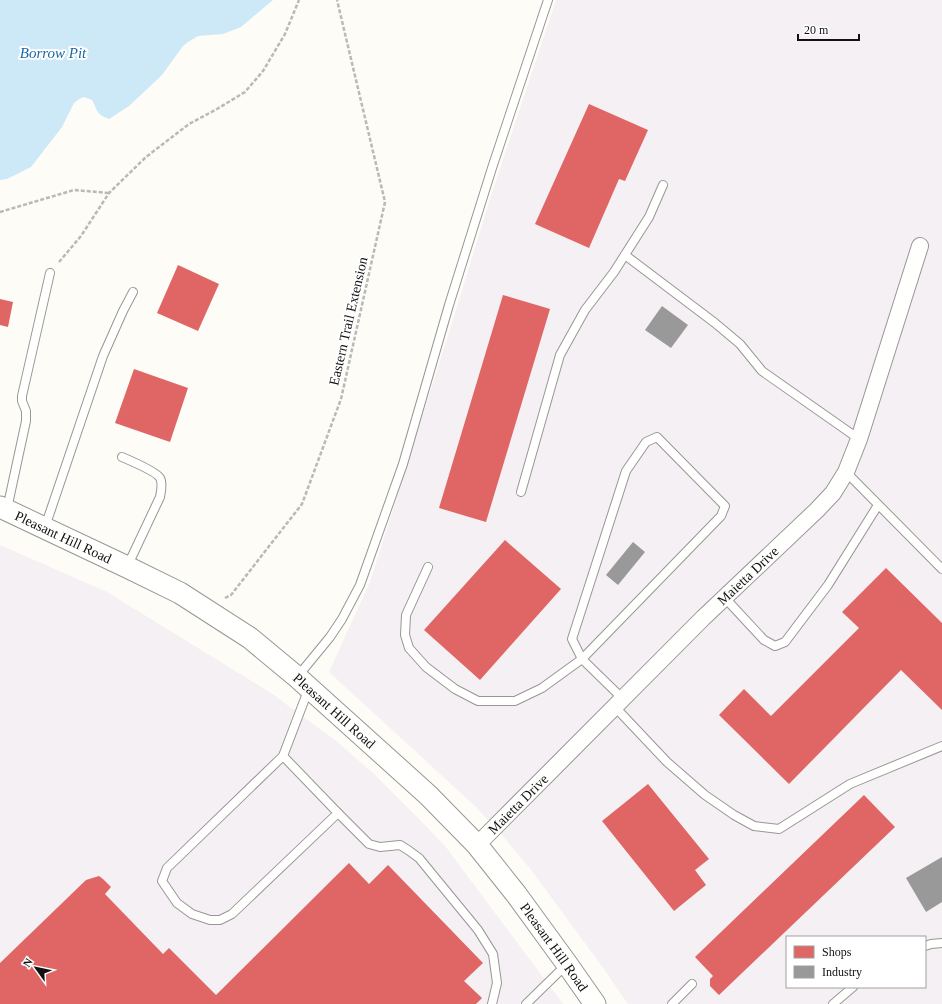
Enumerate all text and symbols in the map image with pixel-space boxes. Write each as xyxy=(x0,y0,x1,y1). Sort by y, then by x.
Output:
scale bar xyxy=(798,16,859,42)
text: 20 m xyxy=(804,23,829,37)
water label: Borrow Pit xyxy=(20,45,87,61)
street label: Eastern Trail Extension xyxy=(326,255,371,387)
street label: Pleasant Hill Road xyxy=(12,508,114,567)
street label: Maietta Drive xyxy=(715,544,782,608)
street label: Pleasant Hill Road xyxy=(290,670,378,752)
street label: Maietta Drive xyxy=(485,771,551,837)
street label: Pleasant Hill Road xyxy=(517,900,591,994)
legend xyxy=(786,936,926,988)
text: Shops xyxy=(822,945,852,959)
north arrow xyxy=(16,948,56,988)
text: N xyxy=(20,956,35,969)
text: Industry xyxy=(822,965,862,979)

